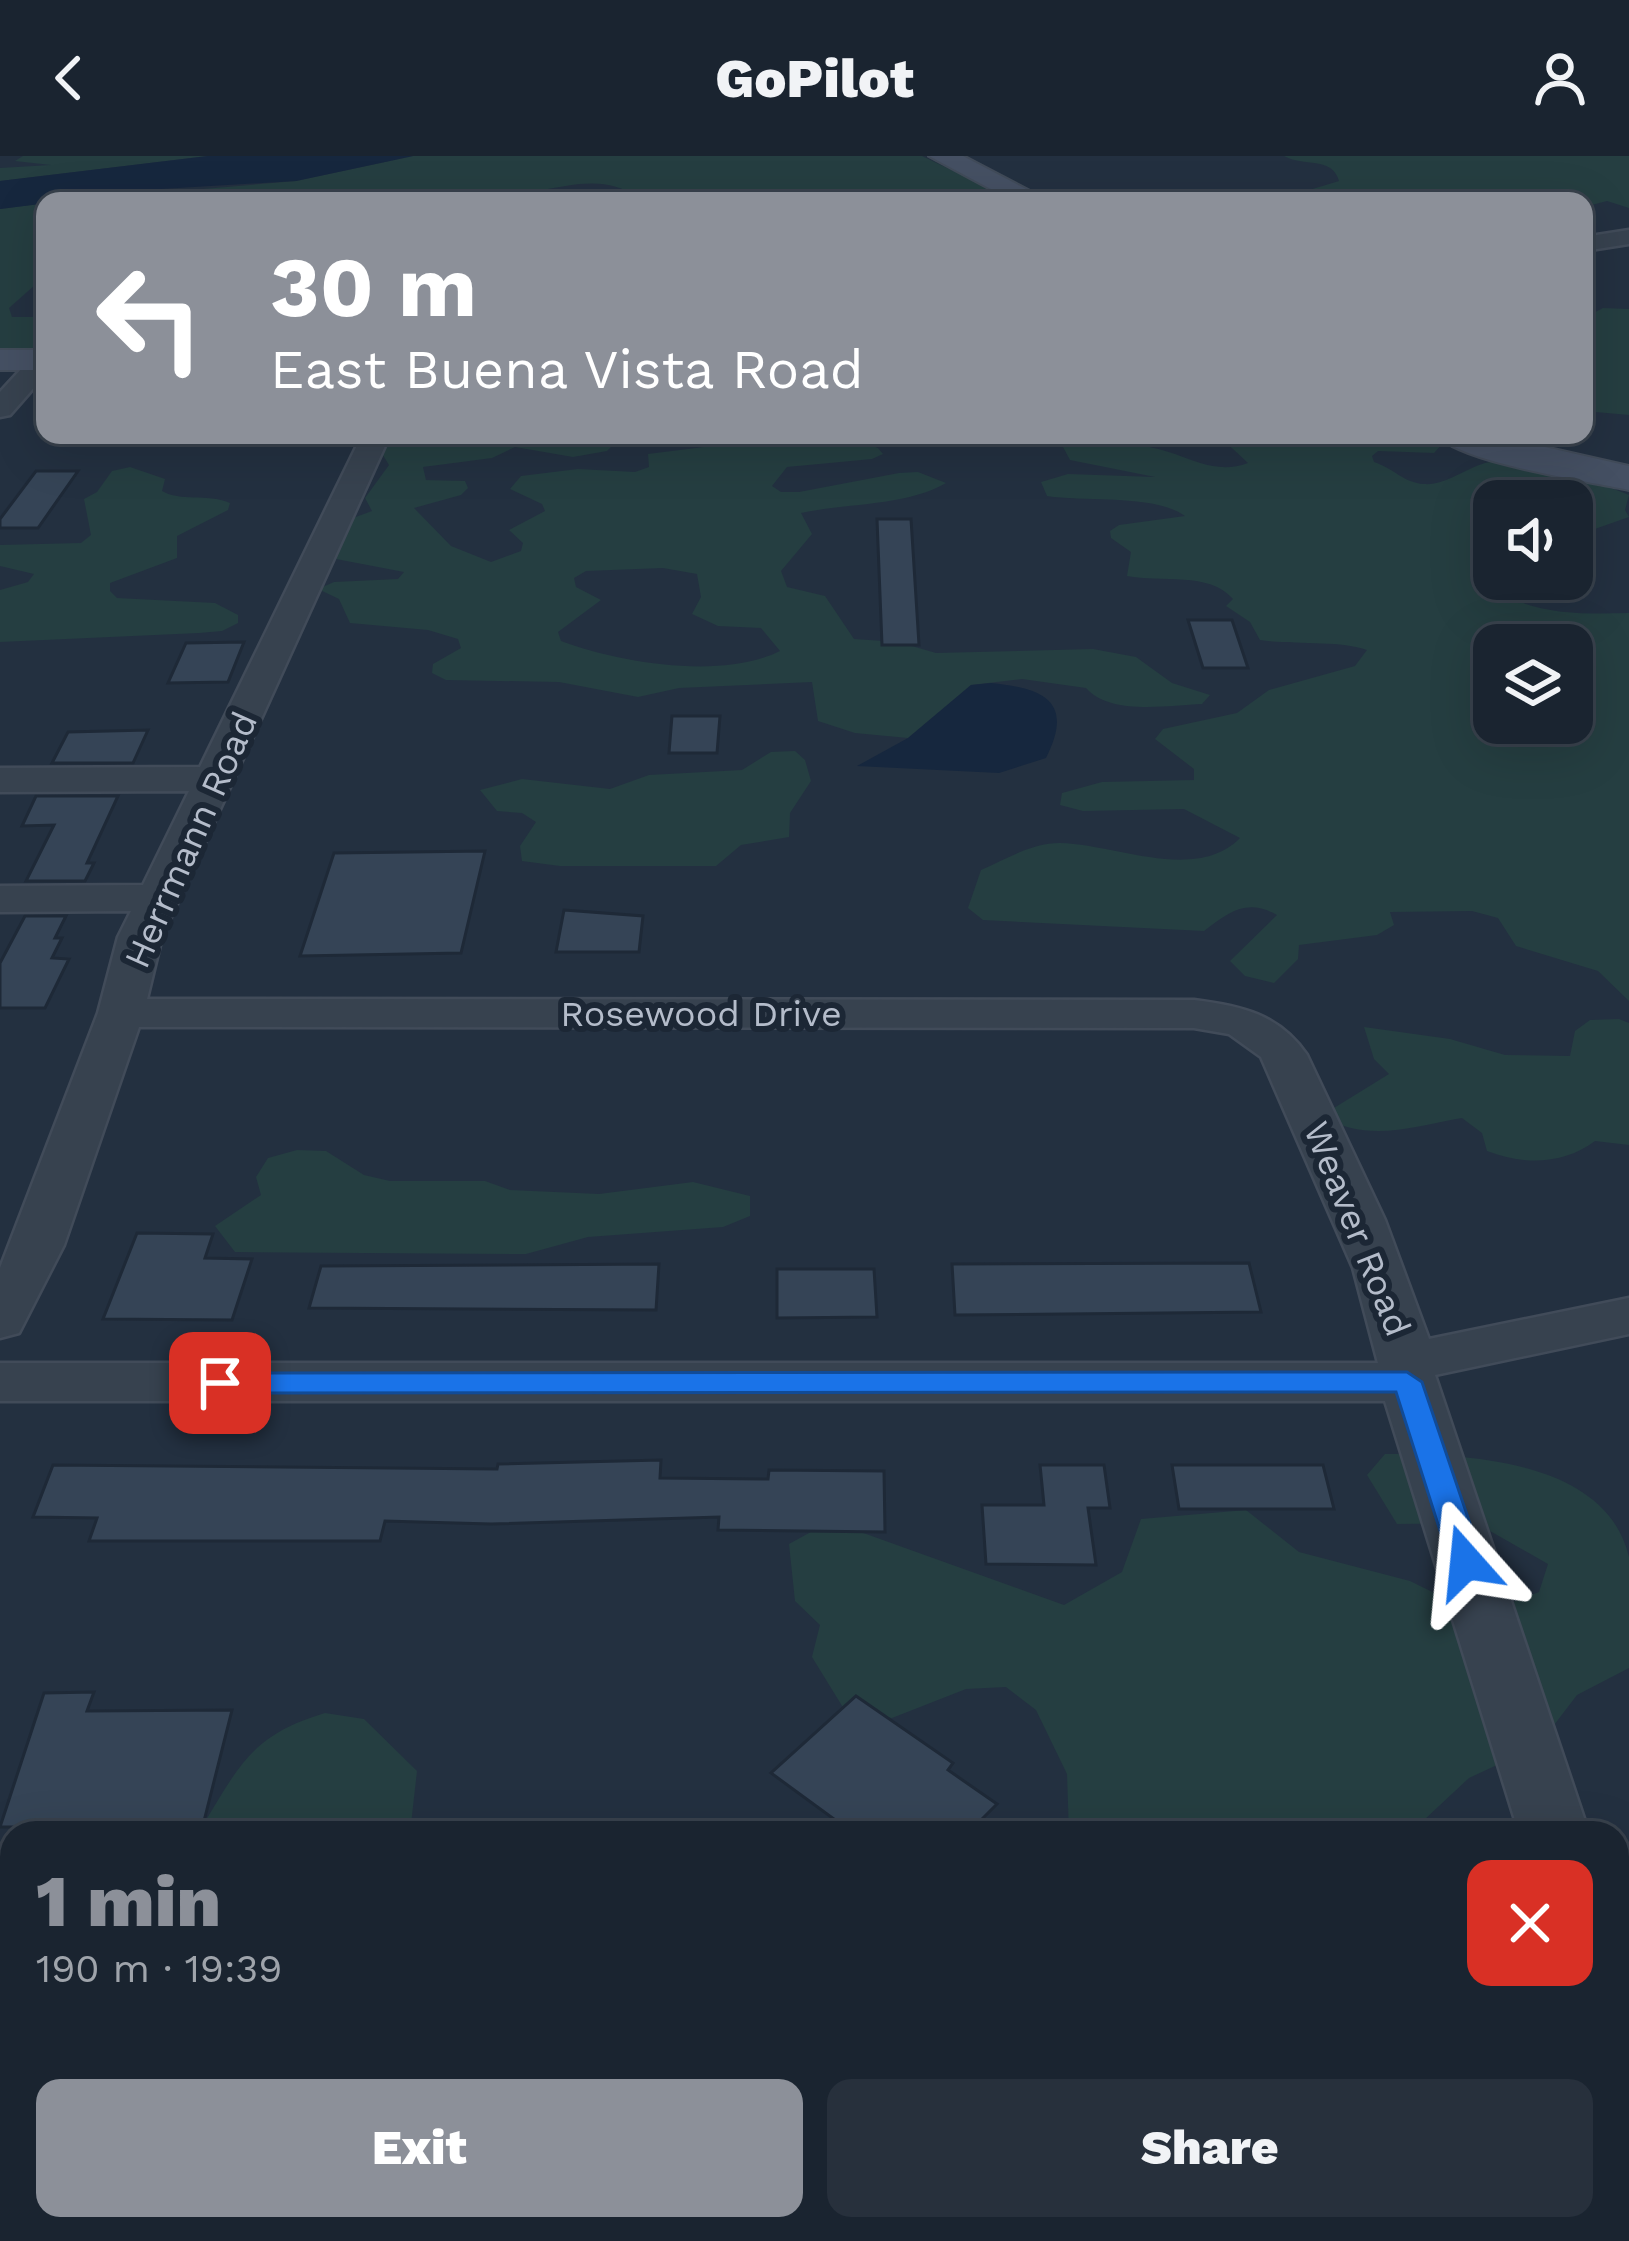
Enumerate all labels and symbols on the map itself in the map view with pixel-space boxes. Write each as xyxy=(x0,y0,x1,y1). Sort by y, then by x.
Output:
street label: Herrmann Road xyxy=(116,706,266,974)
street label: Rosewood Drive xyxy=(560,993,842,1035)
street label: Weaver Road xyxy=(1295,1116,1419,1342)
pin xyxy=(169,1332,271,1434)
position arrow xyxy=(1403,1499,1529,1625)

